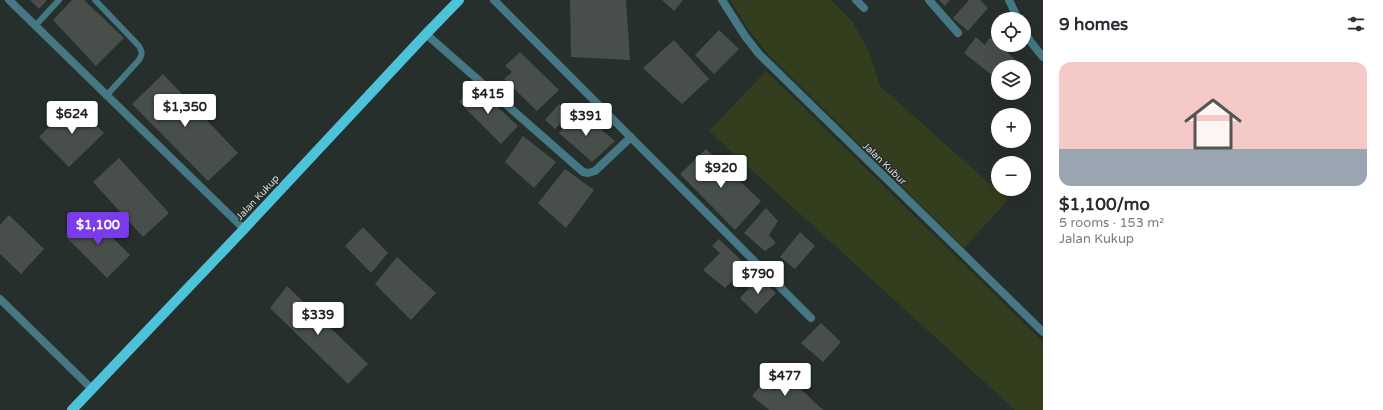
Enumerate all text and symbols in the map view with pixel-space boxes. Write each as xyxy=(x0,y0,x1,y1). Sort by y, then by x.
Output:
map controls xyxy=(991,12,1031,196)
button: locate xyxy=(991,12,1031,52)
icon: filters xyxy=(1345,13,1367,35)
text: 9 homes xyxy=(1059,14,1128,35)
button: layers xyxy=(991,60,1031,100)
pin: $415 xyxy=(464,81,512,115)
text: $415 xyxy=(472,86,504,102)
icon: home xyxy=(1177,88,1249,160)
pin: $1,350 xyxy=(152,94,218,128)
text: $1,350 xyxy=(163,99,207,115)
pin: $624 xyxy=(48,101,96,135)
pin: $391 xyxy=(562,103,610,137)
text: $624 xyxy=(56,106,88,122)
text: $391 xyxy=(570,108,602,124)
button: + xyxy=(991,108,1031,148)
street label: Jalan Kubur xyxy=(860,140,909,188)
pin: $920 xyxy=(697,155,745,189)
button: − xyxy=(991,156,1031,196)
text: $920 xyxy=(705,160,737,176)
street label: Jalan Kukup xyxy=(234,172,282,223)
text: $1,100/mo xyxy=(1059,194,1150,215)
pin: $1,100 xyxy=(65,212,131,246)
text: 5 rooms · 153 m² xyxy=(1059,215,1164,231)
text: $1,100 xyxy=(76,217,120,233)
text: Jalan Kukup xyxy=(1059,231,1134,247)
pin: $790 xyxy=(734,261,782,295)
text: $790 xyxy=(742,266,774,282)
pin: $339 xyxy=(294,302,342,336)
text: $339 xyxy=(302,307,334,323)
pin: $477 xyxy=(761,363,809,397)
text: $477 xyxy=(769,368,801,384)

